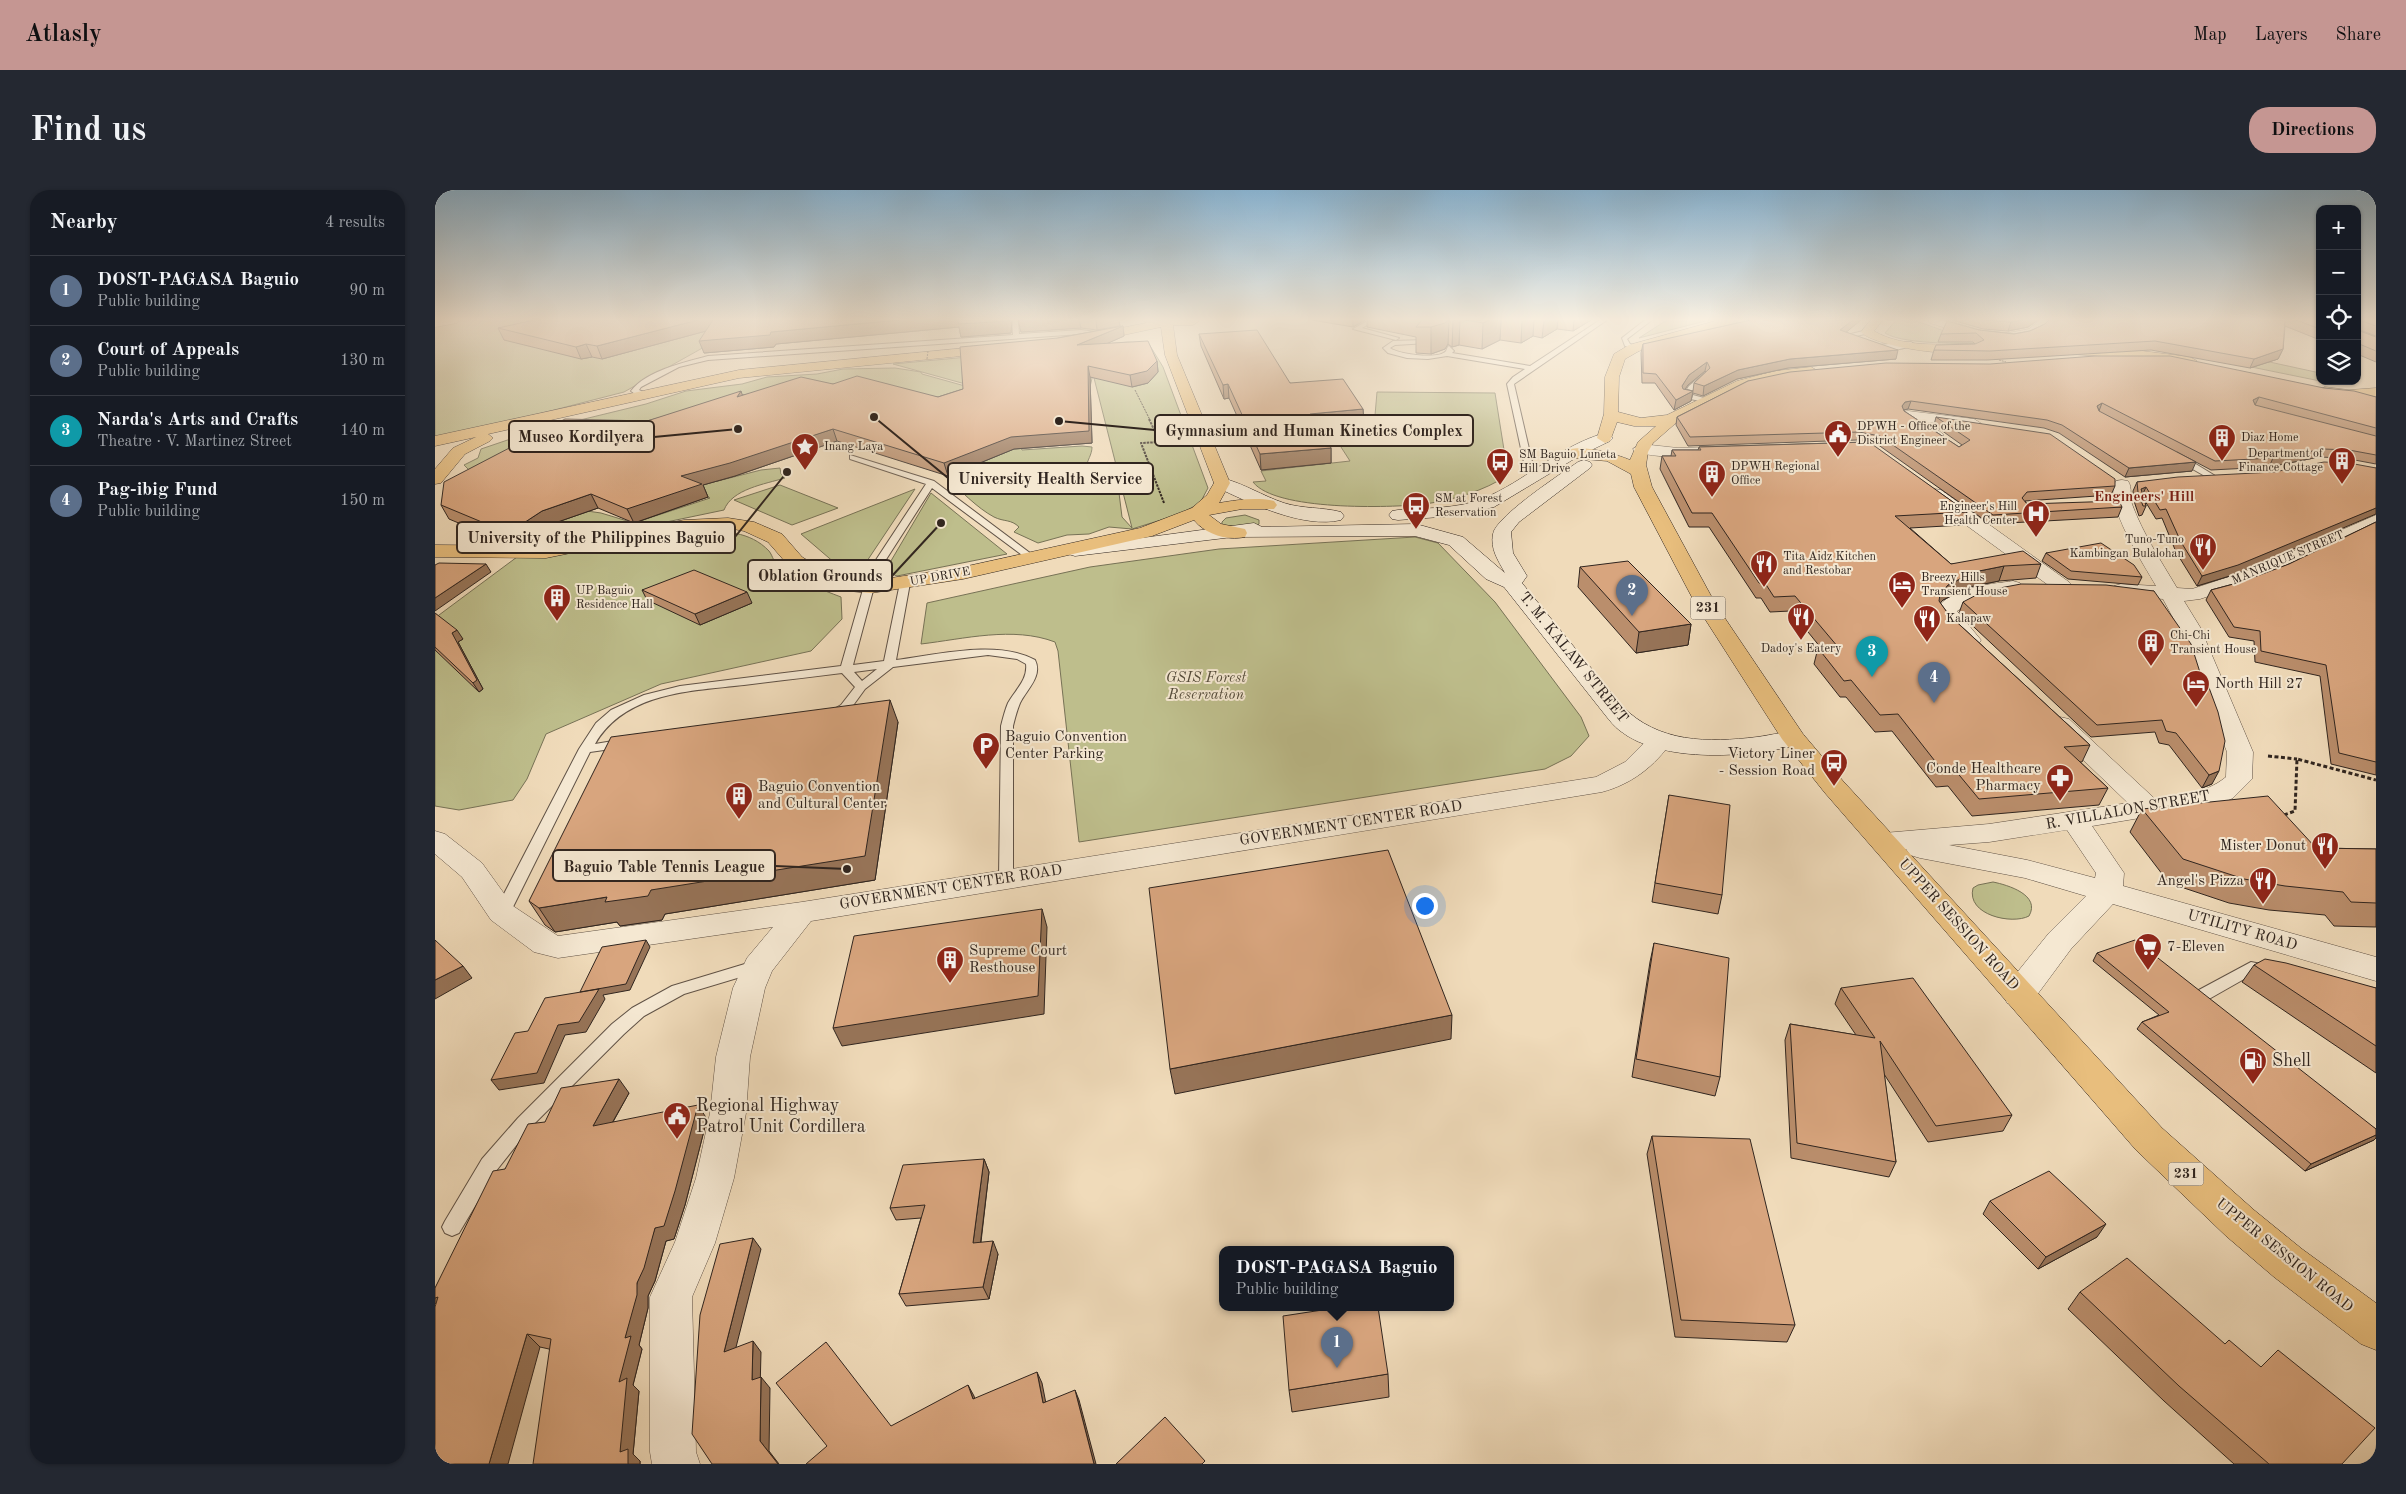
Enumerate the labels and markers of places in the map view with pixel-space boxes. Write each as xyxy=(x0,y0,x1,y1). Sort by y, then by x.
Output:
callout: Gymnasium and Human Kinetics Complex xyxy=(1155,415,1473,446)
public building icon: DPWH - Office of the District Engineer xyxy=(1823,419,1853,458)
callout: Museo Kordilyera xyxy=(509,421,654,452)
place label: DPWH - Office of the District Engineer xyxy=(1857,421,1971,447)
building icon: Diaz Home xyxy=(2207,423,2237,462)
place icon: Inang Laya xyxy=(790,432,820,471)
place label: Diaz Home xyxy=(2241,432,2299,444)
place label: Inang Laya xyxy=(824,441,883,453)
building icon: Department of Finance Cottage xyxy=(2327,446,2357,485)
bus stop icon: SM Baguio Luneta Hill Drive xyxy=(1485,447,1515,486)
place label: Department of Finance Cottage xyxy=(2238,448,2324,474)
place label: SM Baguio Luneta Hill Drive xyxy=(1519,449,1616,475)
building icon: DPWH Regional Office xyxy=(1697,459,1727,498)
place label: DPWH Regional Office xyxy=(1731,461,1820,487)
callout: University Health Service xyxy=(948,463,1153,494)
bus stop icon: SM at Forest Reservation xyxy=(1401,491,1431,530)
place label: SM at Forest Reservation xyxy=(1435,493,1502,519)
hospital icon: Engineer's Hill Health Center xyxy=(2021,499,2051,538)
place label: Engineer's Hill Health Center xyxy=(1939,501,2017,527)
callout: University of the Philippines Baguio xyxy=(457,522,735,553)
restaurant icon: Tuno-Tuno Kambingan Bulalohan xyxy=(2188,532,2218,571)
place label: Tuno-Tuno Kambingan Bulalohan xyxy=(2069,534,2185,560)
restaurant icon: Tita Aidz Kitchen and Restobar xyxy=(1749,549,1779,588)
place label: Tita Aidz Kitchen and Restobar xyxy=(1783,551,1876,577)
callout: Oblation Grounds xyxy=(748,560,892,591)
hotel icon: Breezy Hills Transient House xyxy=(1887,570,1917,609)
place label: Breezy Hills Transient House xyxy=(1921,572,2008,598)
pin: 2 xyxy=(1616,575,1648,616)
building icon: UP Baguio Residence Hall xyxy=(542,583,572,622)
place label: UP Baguio Residence Hall xyxy=(576,585,653,611)
restaurant icon: Dadoy's Eatery xyxy=(1786,602,1816,641)
restaurant icon: Kalapaw xyxy=(1912,604,1942,643)
place label: Kalapaw xyxy=(1946,613,1992,625)
building icon: Chi-Chi Transient House xyxy=(2136,628,2166,667)
place label: Chi-Chi Transient House xyxy=(2170,630,2257,656)
pin: 3 xyxy=(1856,636,1888,677)
place label: Dadoy's Eatery xyxy=(1761,643,1842,655)
pin: 4 xyxy=(1918,662,1950,703)
hotel icon: North Hill 27 xyxy=(2181,669,2211,708)
place label: North Hill 27 xyxy=(2215,677,2303,692)
place label: Baguio Convention Center Parking xyxy=(1005,730,1127,762)
parking icon: Baguio Convention Center Parking xyxy=(971,731,1001,770)
place label: Victory Liner - Session Road xyxy=(1719,747,1815,779)
bus stop icon: Victory Liner - Session Road xyxy=(1819,748,1849,787)
place label: Conde Healthcare Pharmacy xyxy=(1926,762,2041,794)
pharmacy icon: Conde Healthcare Pharmacy xyxy=(2045,763,2075,802)
place label: Baguio Convention and Cultural Center xyxy=(758,780,886,812)
building icon: Baguio Convention and Cultural Center xyxy=(724,781,754,820)
restaurant icon: Mister Donut xyxy=(2310,831,2340,870)
place label: Mister Donut xyxy=(2220,839,2306,854)
callout: Baguio Table Tennis League xyxy=(553,850,775,881)
restaurant icon: Angel's Pizza xyxy=(2248,866,2278,905)
place label: Angel's Pizza xyxy=(2156,874,2245,889)
supermarket icon: 7-Eleven xyxy=(2133,932,2163,971)
place label: 7-Eleven xyxy=(2167,940,2225,955)
place label: Supreme Court Resthouse xyxy=(969,944,1067,976)
building icon: Supreme Court Resthouse xyxy=(935,945,965,984)
fuel station icon: Shell xyxy=(2238,1046,2268,1085)
place label: Shell xyxy=(2272,1052,2311,1070)
place label: Regional Highway Patrol Unit Cordillera xyxy=(696,1097,866,1136)
public building icon: Regional Highway Patrol Unit Cordillera xyxy=(662,1101,692,1140)
pin: 1 xyxy=(1321,1327,1353,1368)

